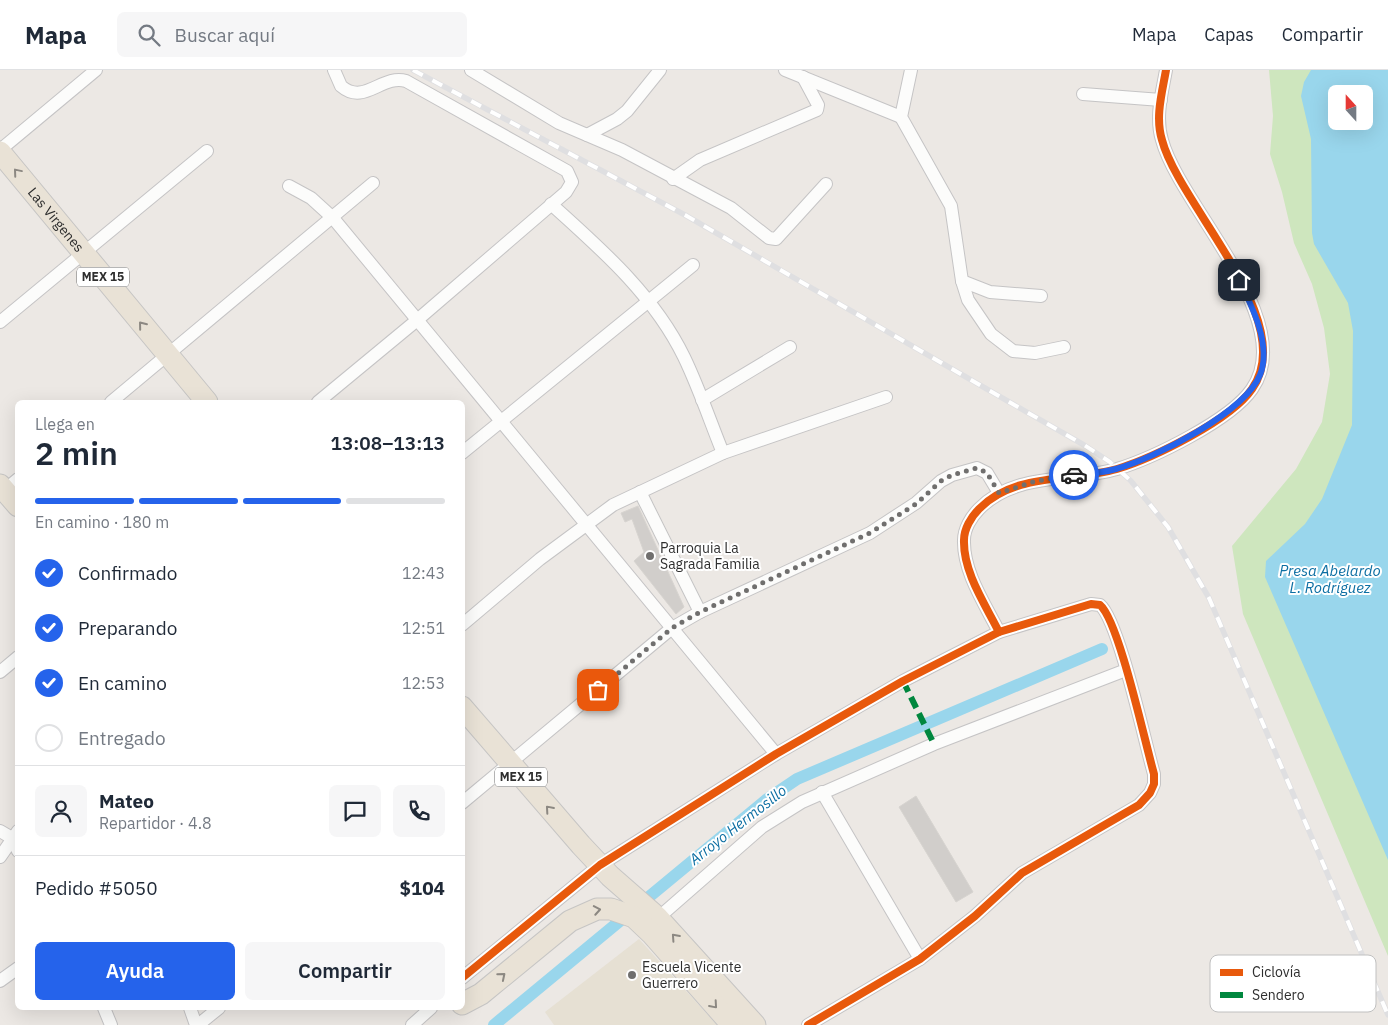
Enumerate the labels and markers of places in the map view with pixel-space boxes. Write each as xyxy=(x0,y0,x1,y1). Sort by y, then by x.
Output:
pin xyxy=(1218,259,1260,301)
place label: Parroquia La Sagrada Familia xyxy=(660,539,760,573)
marker: Parroquia La Sagrada Familia xyxy=(644,550,656,562)
pin xyxy=(577,669,619,711)
place label: Escuela Vicente Guerrero xyxy=(642,958,742,992)
marker: Escuela Vicente Guerrero xyxy=(626,969,638,981)

